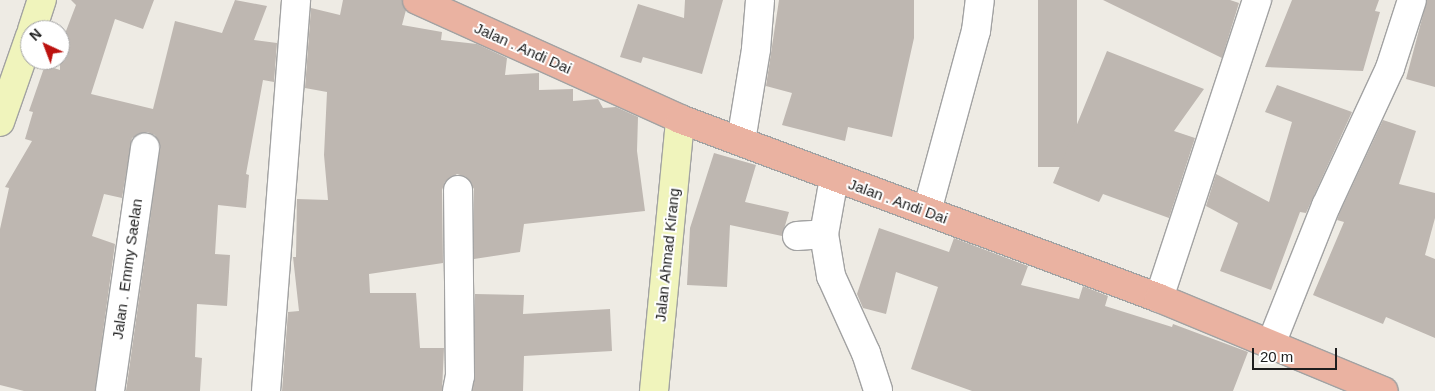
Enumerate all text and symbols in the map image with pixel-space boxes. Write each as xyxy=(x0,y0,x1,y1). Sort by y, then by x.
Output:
street label: Jalan . Andi Dai xyxy=(471,18,575,78)
north arrow xyxy=(20,20,70,70)
text: N xyxy=(26,25,45,44)
street label: Jalan . Andi Dai xyxy=(846,175,950,227)
street label: Jalan Ahmad Kirang xyxy=(651,187,683,323)
street label: Jalan . Emmy Saelan xyxy=(108,198,146,340)
scale bar xyxy=(1255,338,1340,370)
text: 20 m xyxy=(1260,348,1293,365)

